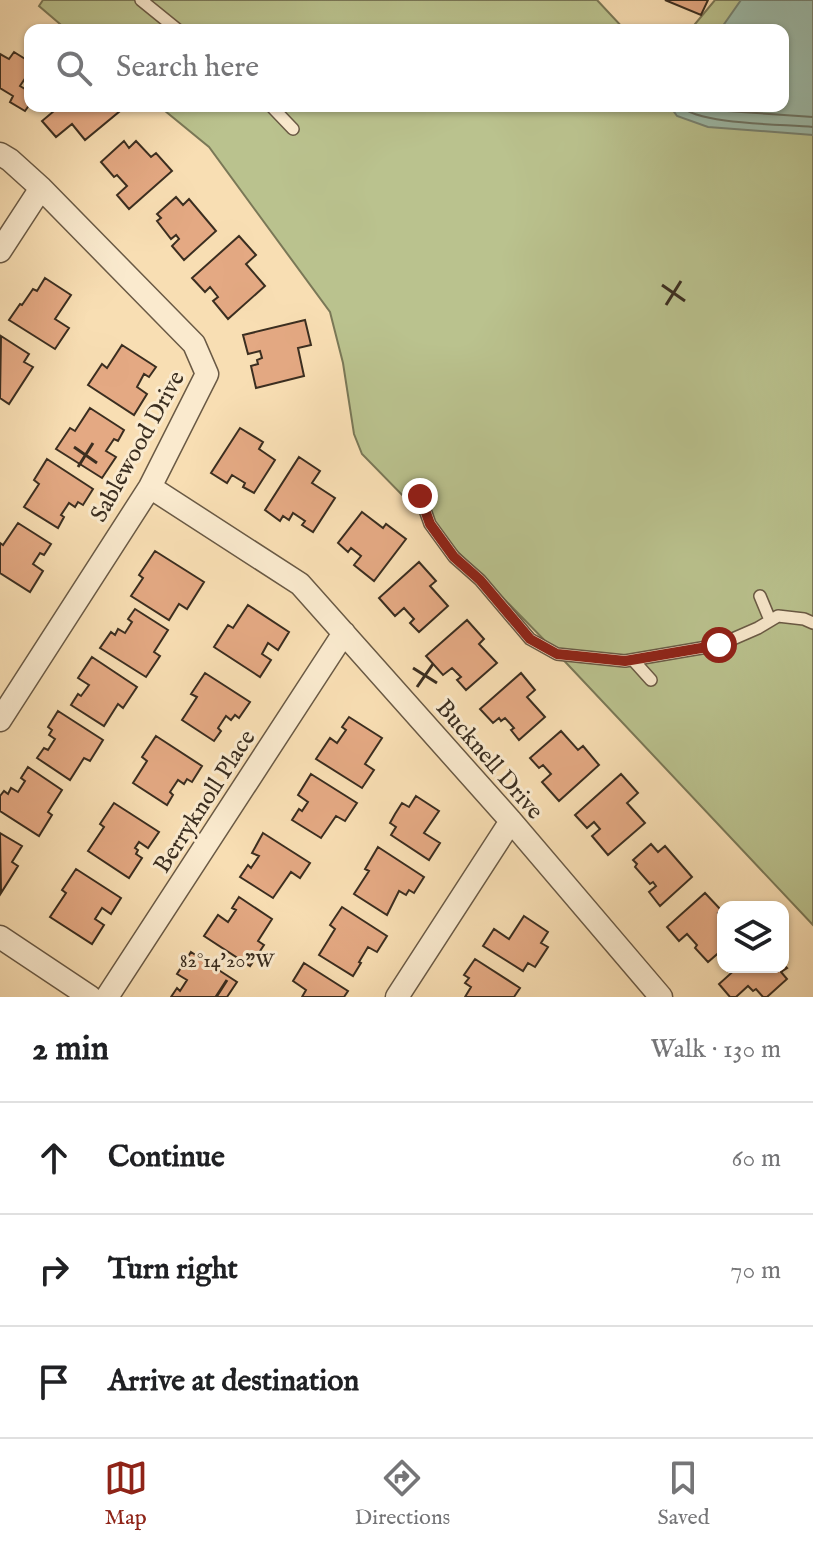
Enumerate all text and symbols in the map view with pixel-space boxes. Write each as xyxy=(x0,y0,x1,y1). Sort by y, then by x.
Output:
search box xyxy=(24,24,789,112)
icon: search xyxy=(52,46,96,90)
text: Search here xyxy=(116,49,259,87)
street label: Sablewood Drive xyxy=(84,366,193,528)
route end xyxy=(402,478,438,514)
route start xyxy=(701,627,737,663)
street label: Bucknell Drive xyxy=(428,693,550,827)
street label: Berryknoll Place xyxy=(147,724,263,879)
map controls xyxy=(717,901,789,973)
button: layers xyxy=(717,901,789,973)
text: 82°14'20"W xyxy=(180,949,275,974)
text: 2 min xyxy=(32,1028,109,1071)
text: Walk · 130 m xyxy=(651,1033,781,1066)
icon: ahead xyxy=(32,1136,76,1180)
text: Continue xyxy=(108,1139,225,1177)
text: 60 m xyxy=(732,1142,781,1175)
icon: right xyxy=(32,1248,76,1292)
text: Turn right xyxy=(108,1251,238,1289)
text: 70 m xyxy=(730,1254,781,1287)
icon: arrive xyxy=(32,1360,76,1404)
text: Arrive at destination xyxy=(108,1363,359,1401)
tab: Map xyxy=(104,1456,148,1532)
tab: Directions xyxy=(355,1456,450,1532)
tab: Saved xyxy=(657,1456,709,1532)

